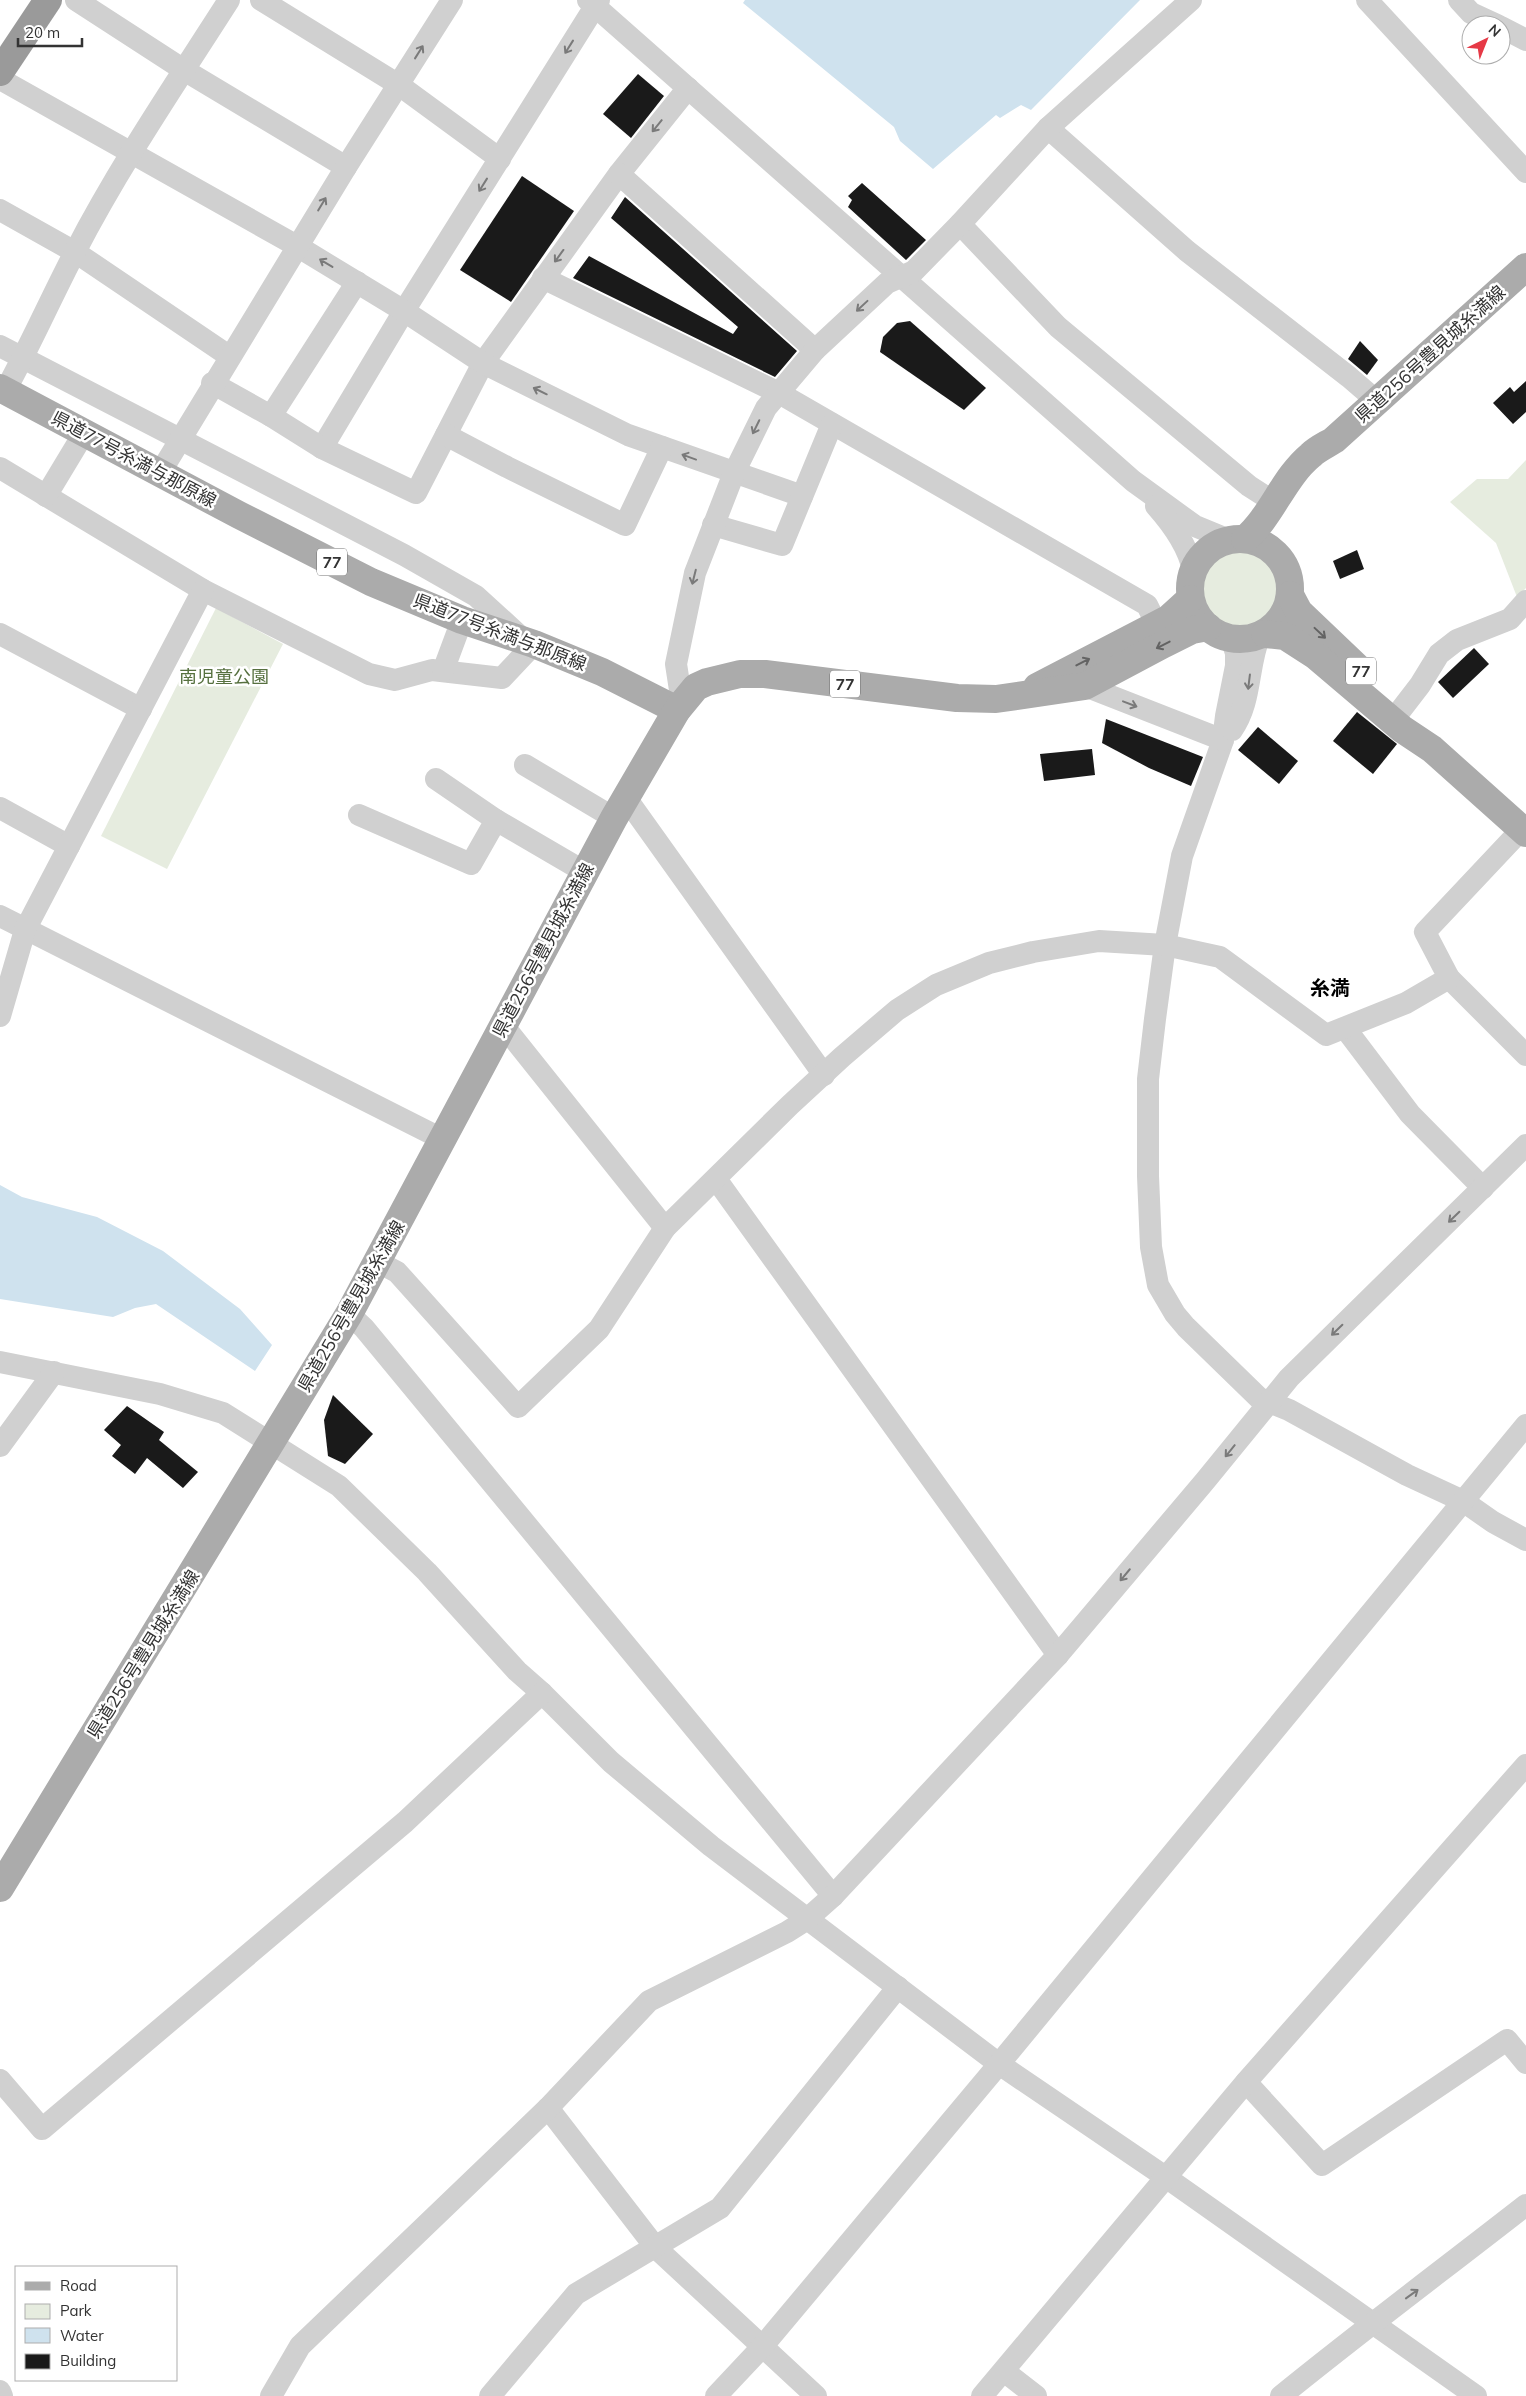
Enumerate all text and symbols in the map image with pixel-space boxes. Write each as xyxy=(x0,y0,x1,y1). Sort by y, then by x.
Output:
scale bar xyxy=(18,15,81,47)
north arrow xyxy=(1461,15,1511,65)
text: N xyxy=(1485,20,1505,41)
text: 20 m xyxy=(25,23,60,42)
one-way arrow xyxy=(563,40,573,54)
one-way arrow xyxy=(414,46,424,60)
one-way arrow xyxy=(652,119,663,132)
one-way arrow xyxy=(478,178,488,192)
one-way arrow xyxy=(318,198,328,212)
one-way arrow xyxy=(554,249,564,263)
one-way arrow xyxy=(319,258,333,268)
street label: 県道256号豊見城糸満線 xyxy=(1350,280,1510,428)
one-way arrow xyxy=(857,299,869,311)
one-way arrow xyxy=(533,386,548,396)
street label: 県道77号糸満与那原線 xyxy=(48,406,220,512)
one-way arrow xyxy=(751,420,761,435)
one-way arrow xyxy=(681,452,697,461)
road number: 77 xyxy=(317,548,347,576)
one-way arrow xyxy=(689,569,699,585)
street label: 県道77号糸満与那原線 xyxy=(410,588,590,676)
one-way arrow xyxy=(1314,627,1327,639)
one-way arrow xyxy=(1155,640,1170,650)
one-way arrow xyxy=(1076,657,1091,667)
road number: 77 xyxy=(1346,658,1376,684)
park label: 南児童公園 xyxy=(179,665,269,688)
road number: 77 xyxy=(830,671,860,698)
one-way arrow xyxy=(1244,674,1254,690)
one-way arrow xyxy=(1122,699,1137,709)
street label: 県道256号豊見城糸満線 xyxy=(487,859,599,1041)
district label: 糸満 xyxy=(1310,975,1350,1000)
one-way arrow xyxy=(1448,1210,1460,1223)
street label: 県道256号豊見城糸満線 xyxy=(292,1216,410,1396)
one-way arrow xyxy=(1331,1324,1344,1336)
one-way arrow xyxy=(1224,1444,1235,1457)
street label: 県道256号豊見城糸満線 xyxy=(82,1565,204,1743)
one-way arrow xyxy=(1119,1569,1131,1582)
legend xyxy=(15,2266,178,2381)
text: Road xyxy=(60,2276,97,2295)
one-way arrow xyxy=(1405,2289,1419,2299)
text: Park xyxy=(60,2301,92,2320)
text: Water xyxy=(60,2326,104,2345)
text: Building xyxy=(60,2351,116,2370)

